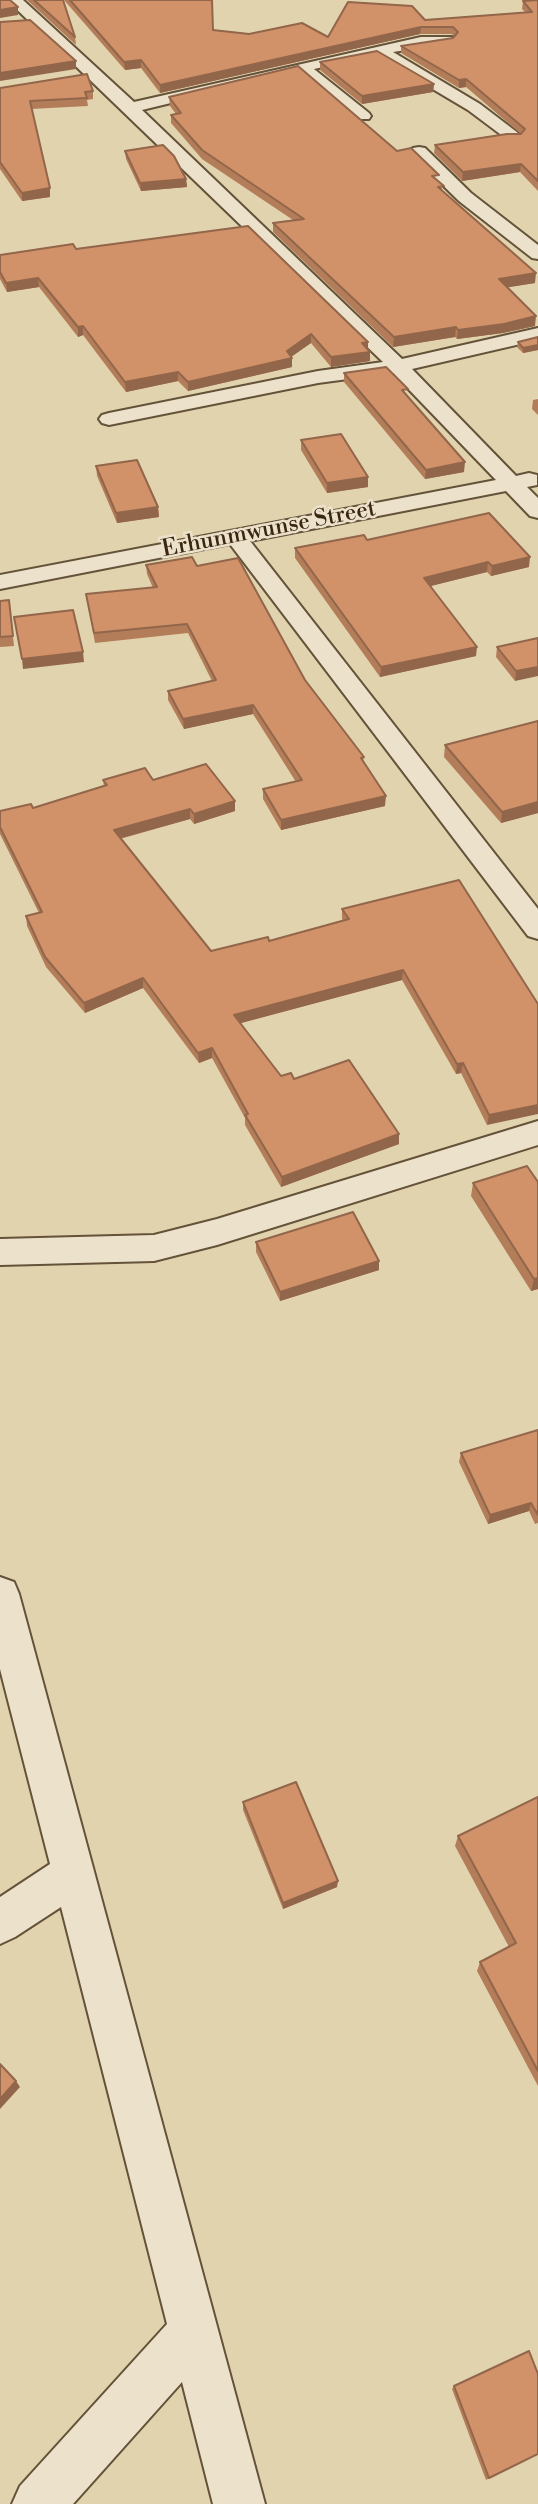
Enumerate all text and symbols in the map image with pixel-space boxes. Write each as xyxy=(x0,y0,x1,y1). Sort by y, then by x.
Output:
street label: Erhunmwunse Street xyxy=(160,496,378,564)

